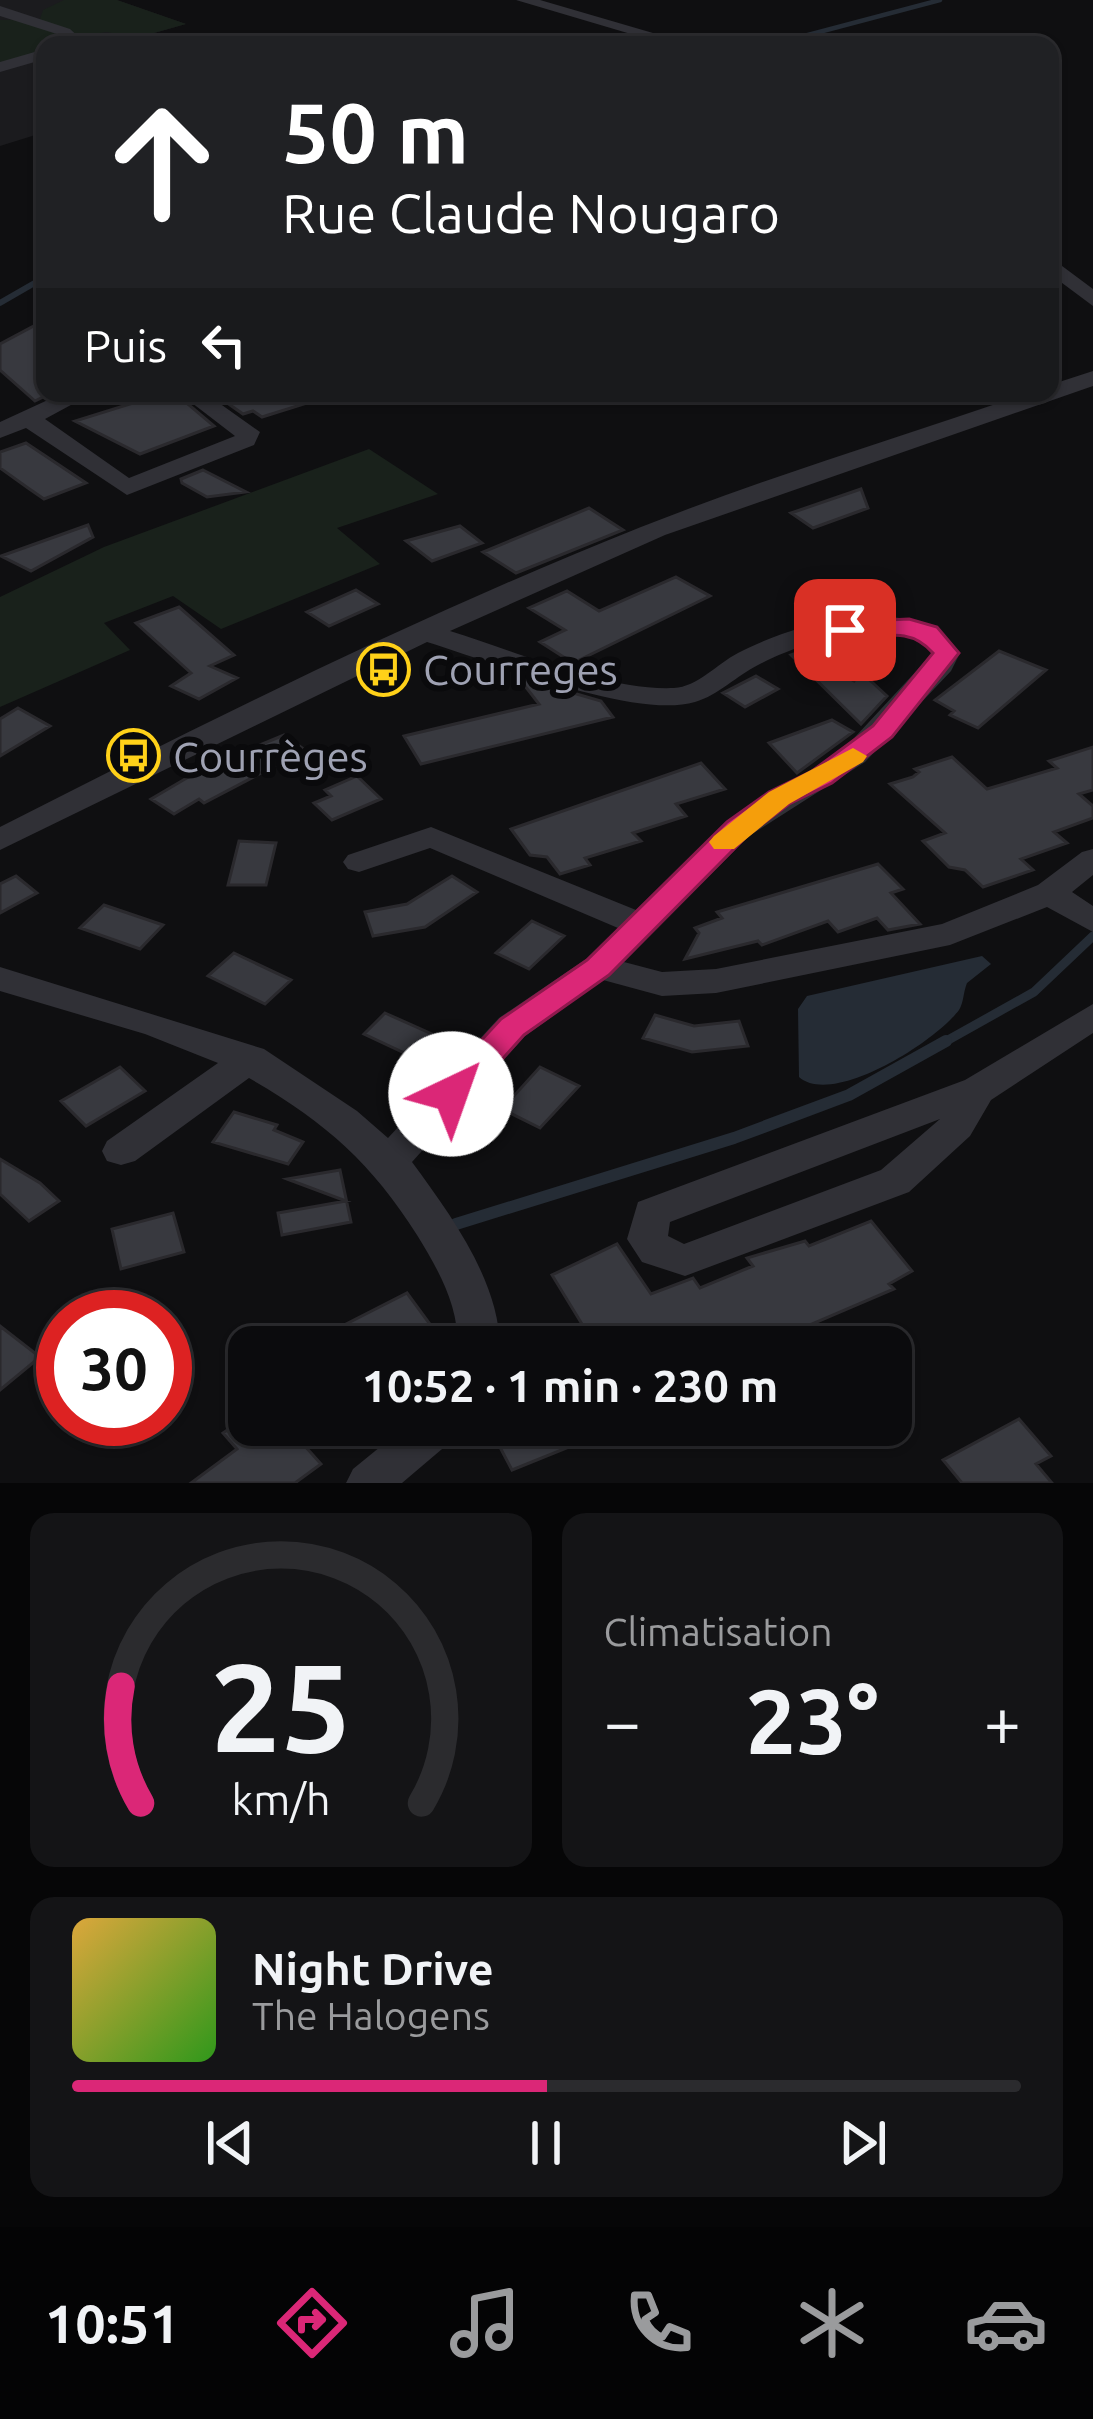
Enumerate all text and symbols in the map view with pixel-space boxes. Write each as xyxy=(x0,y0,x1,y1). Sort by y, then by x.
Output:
icon: ahead xyxy=(84,84,240,240)
text: 50 m xyxy=(282,85,469,179)
text: Rue Claude Nougaro xyxy=(282,183,780,243)
icon: left xyxy=(191,312,257,378)
text: Puis xyxy=(84,320,167,371)
pin xyxy=(794,579,896,681)
icon: arrive xyxy=(812,597,878,663)
bus stop icon: Courreges xyxy=(356,641,412,697)
place label: Courreges xyxy=(423,646,618,693)
bus stop icon: Courrèges xyxy=(106,728,162,784)
place label: Courrèges xyxy=(173,733,368,780)
position arrow xyxy=(388,1031,514,1157)
speed limit sign: 30 xyxy=(36,1290,192,1446)
text: 10:52 · 1 min · 230 m xyxy=(362,1360,778,1411)
text: Climatisation xyxy=(604,1610,832,1653)
text: 25 xyxy=(210,1636,351,1776)
text: 23° xyxy=(746,1670,879,1771)
text: − xyxy=(604,1684,641,1758)
text: + xyxy=(984,1684,1021,1758)
text: km/h xyxy=(231,1775,330,1823)
text: Night Drive xyxy=(252,1943,494,1994)
text: The Halogens xyxy=(252,1994,490,2037)
icon: previous xyxy=(197,2110,263,2176)
icon: pause xyxy=(513,2110,579,2176)
icon: next xyxy=(830,2110,896,2176)
icon: directions xyxy=(270,2281,354,2365)
icon: music xyxy=(443,2281,527,2365)
icon: phone xyxy=(617,2281,701,2365)
icon: climate xyxy=(790,2281,874,2365)
icon: car xyxy=(964,2281,1048,2365)
text: 10:51 xyxy=(45,2293,180,2353)

